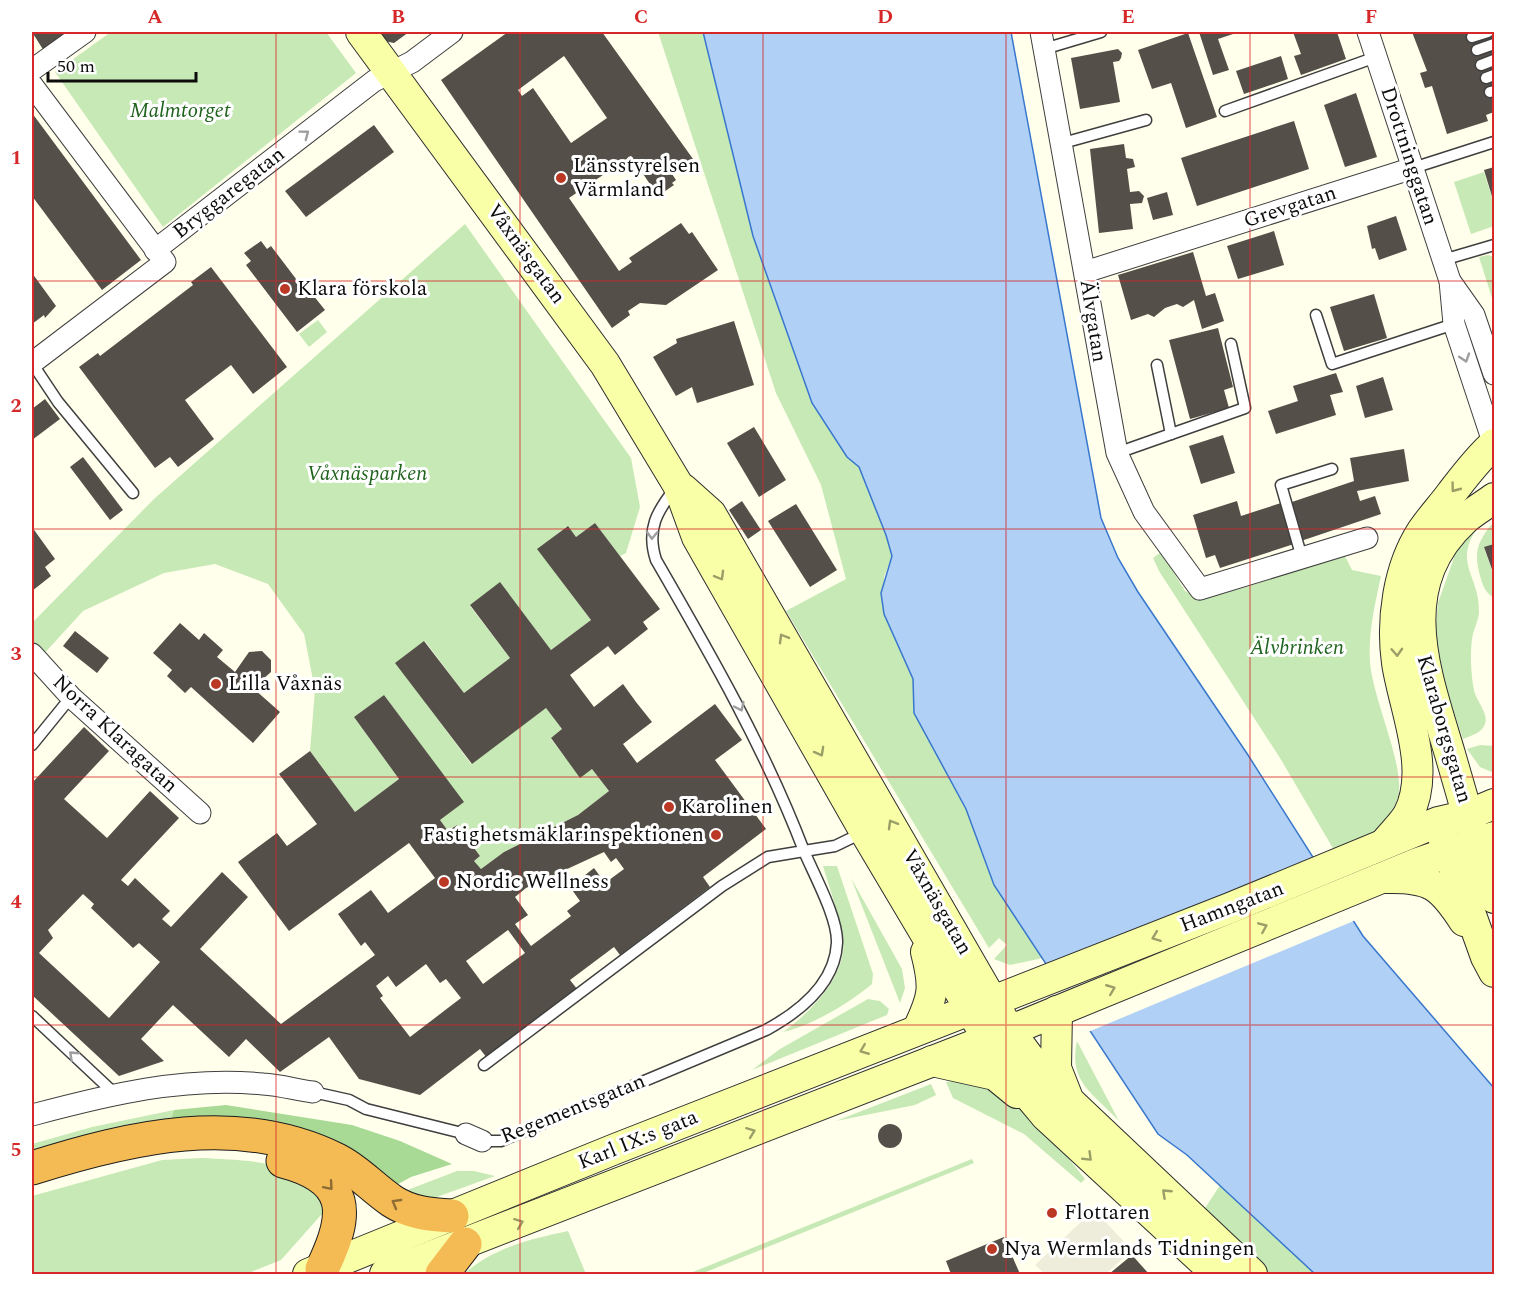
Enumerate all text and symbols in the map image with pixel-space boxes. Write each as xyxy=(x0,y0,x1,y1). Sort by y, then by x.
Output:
text: A xyxy=(147,2,163,32)
text: B xyxy=(391,2,405,32)
text: C xyxy=(634,2,648,32)
text: D xyxy=(877,2,893,32)
text: E xyxy=(1121,2,1135,32)
text: F xyxy=(1365,2,1377,32)
scale bar xyxy=(48,45,196,83)
text: 50 m xyxy=(57,53,95,80)
street label: Drottninggatan xyxy=(1371,82,1447,230)
park label: Malmtorget xyxy=(130,95,231,127)
one-way arrow xyxy=(298,131,309,142)
street label: Bryggaregatan xyxy=(166,139,292,247)
text: 1 xyxy=(10,143,22,173)
place label: Länsstyrelsen Värmland xyxy=(573,150,700,206)
marker: Länsstyrelsen Värmland xyxy=(554,171,568,185)
street label: Grevgatan xyxy=(1239,177,1341,237)
street label: Våxnäsgatan xyxy=(478,197,574,311)
place label: Klara förskola xyxy=(297,273,428,305)
street label: Älvgatan xyxy=(1071,277,1115,365)
marker: Klara förskola xyxy=(278,282,292,296)
one-way arrow xyxy=(1458,352,1471,363)
text: 2 xyxy=(10,391,22,421)
park label: Våxnäsparken xyxy=(307,458,427,490)
one-way arrow xyxy=(1451,482,1462,493)
one-way arrow xyxy=(646,531,658,540)
one-way arrow xyxy=(712,570,724,580)
park label: Älvbrinken xyxy=(1249,632,1344,664)
one-way arrow xyxy=(779,634,790,644)
text: 3 xyxy=(10,639,22,669)
one-way arrow xyxy=(1390,647,1403,656)
street label: Klaraborgsgatan xyxy=(1408,651,1480,807)
street label: Norra Klaragatan xyxy=(45,667,185,801)
place label: Lilla Våxnäs xyxy=(228,668,342,700)
marker: Lilla Våxnäs xyxy=(209,677,223,691)
one-way arrow xyxy=(732,700,744,711)
one-way arrow xyxy=(813,745,824,756)
place label: Karolinen xyxy=(681,791,773,823)
marker: Karolinen xyxy=(662,800,676,814)
place label: Fastighetsmäklarinspektionen xyxy=(423,819,704,851)
one-way arrow xyxy=(887,820,899,830)
marker: Fastighetsmäklarinspektionen xyxy=(709,828,723,842)
street label: Våxnäsgatan xyxy=(894,843,980,961)
place label: Nordic Wellness xyxy=(456,866,609,898)
street label: Hamngatan xyxy=(1175,873,1289,941)
marker: Nordic Wellness xyxy=(437,875,451,889)
text: 4 xyxy=(10,887,22,917)
one-way arrow xyxy=(1257,922,1268,934)
one-way arrow xyxy=(1151,929,1162,942)
one-way arrow xyxy=(1105,984,1116,996)
one-way arrow xyxy=(859,1043,870,1055)
one-way arrow xyxy=(69,1051,80,1062)
street label: Regementsgatan xyxy=(496,1065,650,1153)
street label: Karl IX:s gata xyxy=(573,1101,704,1179)
one-way arrow xyxy=(745,1126,756,1139)
text: 5 xyxy=(10,1135,22,1165)
one-way arrow xyxy=(1082,1150,1092,1161)
one-way arrow xyxy=(322,1179,333,1190)
one-way arrow xyxy=(1162,1189,1173,1200)
place label: Flottaren xyxy=(1064,1197,1150,1229)
one-way arrow xyxy=(392,1198,402,1210)
marker: Flottaren xyxy=(1045,1206,1059,1220)
one-way arrow xyxy=(513,1217,524,1230)
place label: Nya Wermlands Tidningen xyxy=(1004,1233,1255,1265)
marker: Nya Wermlands Tidningen xyxy=(985,1242,999,1256)

